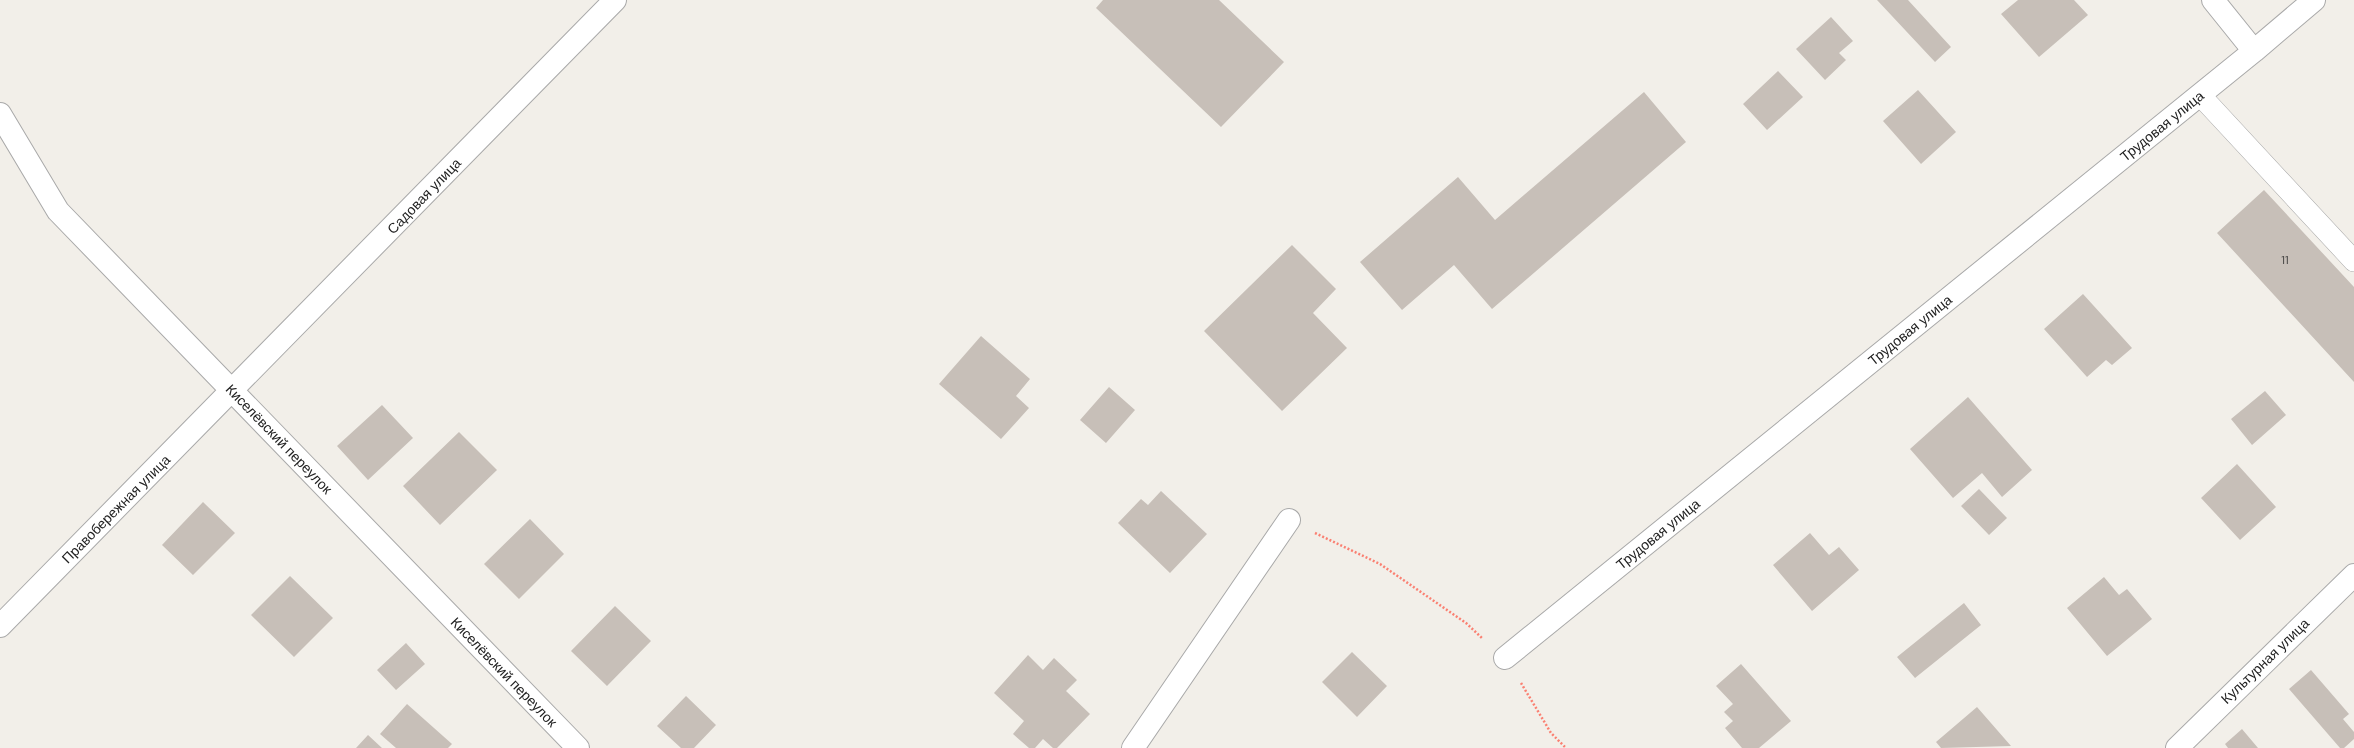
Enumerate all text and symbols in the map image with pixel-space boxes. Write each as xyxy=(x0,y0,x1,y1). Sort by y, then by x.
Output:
street label: Трудовая улица xyxy=(2116,87,2208,165)
street label: Садовая улица xyxy=(383,154,465,238)
house number: 11 xyxy=(2281,252,2289,268)
street label: Трудовая улица xyxy=(1864,291,1956,369)
street label: Киселёвский переулок xyxy=(222,380,337,498)
street label: Правобережная улица xyxy=(58,451,174,567)
street label: Трудовая улица xyxy=(1612,495,1704,573)
street label: Киселёвский переулок xyxy=(447,613,562,731)
street label: Культурная улица xyxy=(2217,614,2313,708)

